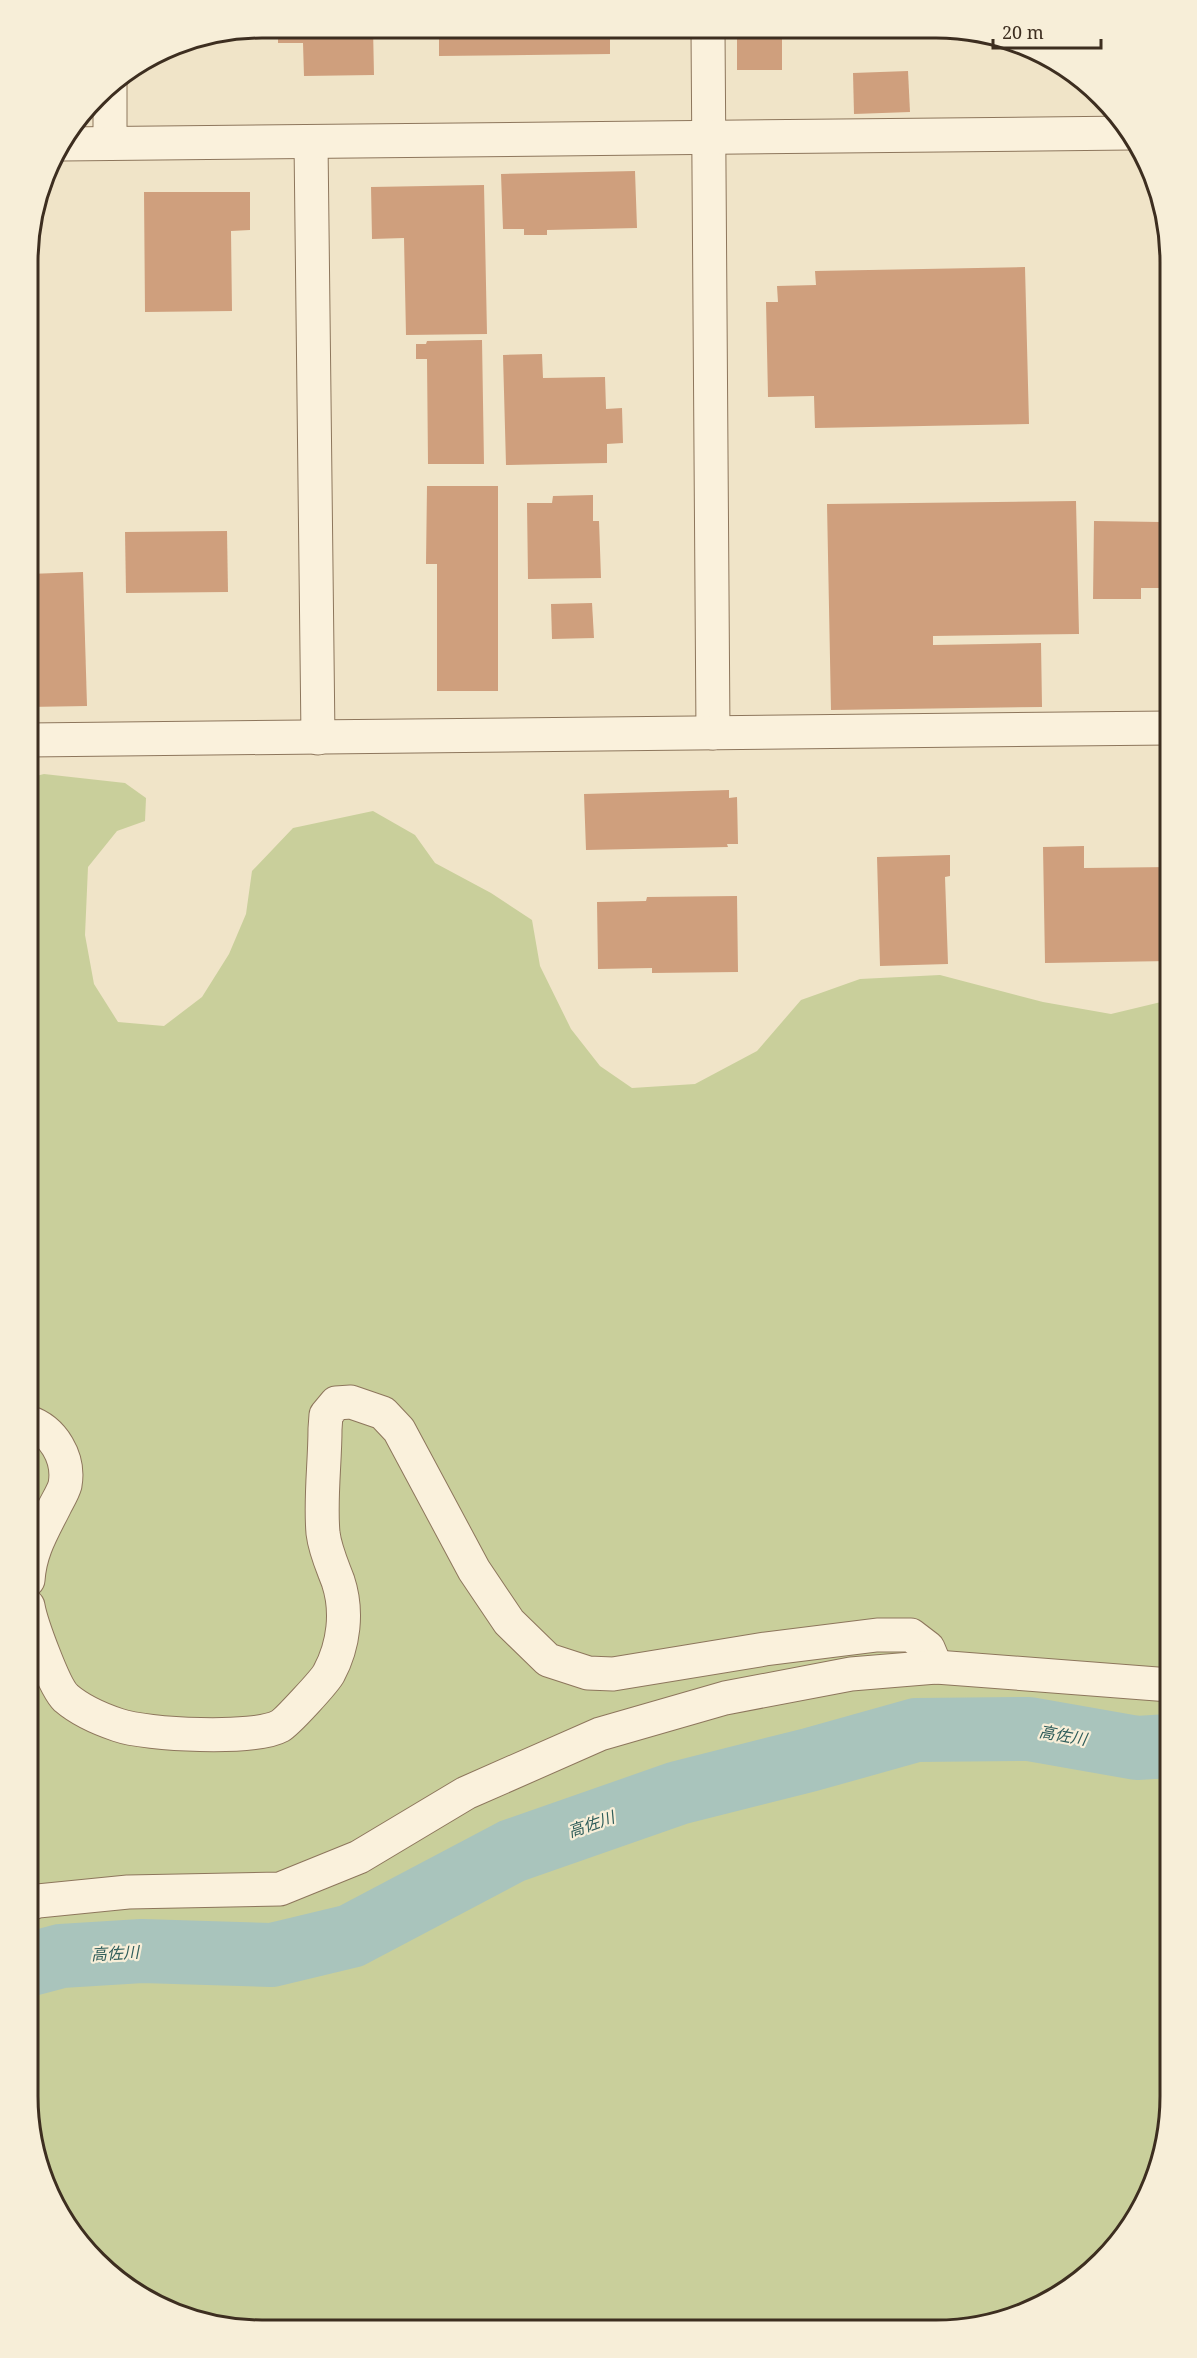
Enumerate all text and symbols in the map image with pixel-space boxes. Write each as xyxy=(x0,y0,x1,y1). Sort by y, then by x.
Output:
scale bar xyxy=(993,12,1101,50)
text: 20 m xyxy=(1002,20,1044,44)
water label: 高佐川 xyxy=(1037,1720,1091,1750)
water label: 高佐川 xyxy=(565,1805,619,1842)
water label: 高佐川 xyxy=(90,1941,142,1965)

